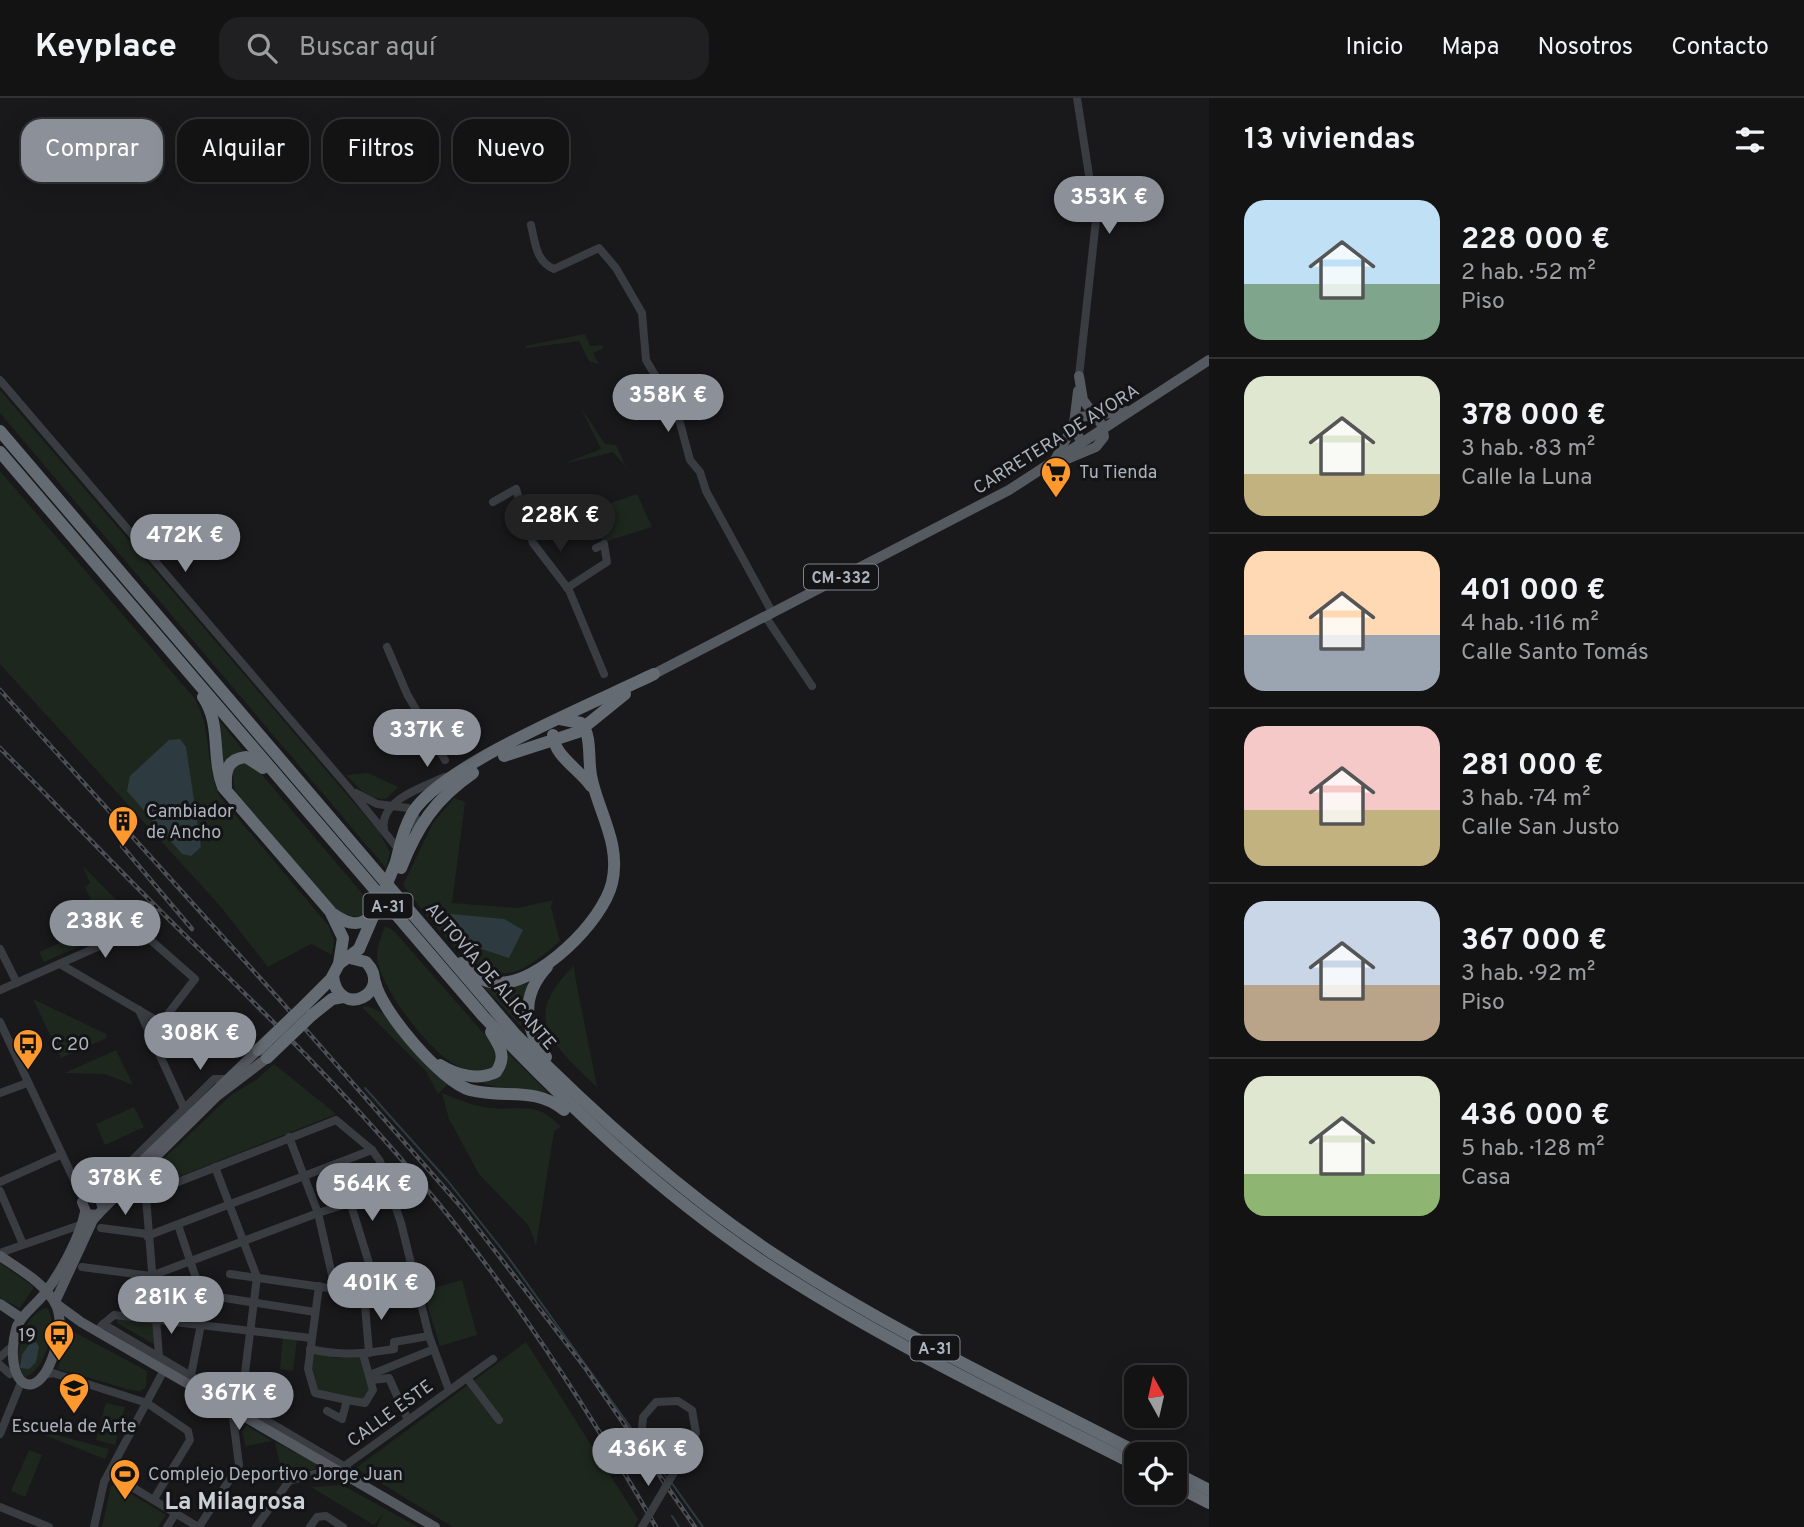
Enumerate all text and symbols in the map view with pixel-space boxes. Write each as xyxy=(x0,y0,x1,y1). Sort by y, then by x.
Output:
search box xyxy=(219,17,709,80)
text: Keyplace xyxy=(35,27,177,69)
icon: search xyxy=(243,29,281,67)
text: Buscar aquí xyxy=(299,32,436,65)
text: Inicio xyxy=(1346,33,1403,63)
text: Mapa xyxy=(1441,33,1500,63)
text: Nosotros xyxy=(1538,33,1633,63)
text: Contacto xyxy=(1671,33,1769,63)
chip: Comprar xyxy=(21,119,163,182)
chip: Alquilar xyxy=(177,119,309,182)
chip: Filtros xyxy=(323,119,439,182)
chip: Nuevo xyxy=(453,119,569,182)
icon: filters xyxy=(1731,121,1769,159)
text: 13 viviendas xyxy=(1244,122,1415,159)
pin: 353K € xyxy=(1052,176,1166,236)
text: 353K € xyxy=(1070,184,1148,213)
text: 228 000 € xyxy=(1461,222,1610,259)
icon: home xyxy=(1300,228,1384,312)
text: 2 hab. · 52 m² xyxy=(1461,259,1596,288)
text: Piso xyxy=(1461,288,1505,317)
pin: 358K € xyxy=(611,374,725,434)
street label: CARRETERA DE AYORA xyxy=(970,380,1144,501)
text: 358K € xyxy=(629,382,707,411)
text: 378 000 € xyxy=(1461,398,1606,435)
icon: home xyxy=(1300,404,1384,488)
text: 3 hab. · 83 m² xyxy=(1461,435,1595,464)
supermarket icon: Tu Tienda xyxy=(1039,455,1073,499)
place label: Tu Tienda xyxy=(1079,462,1157,485)
text: Calle la Luna xyxy=(1461,464,1592,493)
pin: 228K € xyxy=(503,494,617,554)
text: 228K € xyxy=(520,502,600,531)
pin: 472K € xyxy=(128,514,242,574)
text: 472K € xyxy=(146,522,224,551)
road number: CM-332 xyxy=(804,564,878,590)
text: 401 000 € xyxy=(1461,573,1605,610)
icon: home xyxy=(1300,579,1384,663)
text: 4 hab. · 116 m² xyxy=(1461,610,1599,639)
text: Calle Santo Tomás xyxy=(1461,639,1649,668)
pin: 337K € xyxy=(370,710,484,769)
text: 337K € xyxy=(389,717,465,746)
text: 281 000 € xyxy=(1461,748,1604,785)
icon: home xyxy=(1300,754,1384,838)
text: 3 hab. · 74 m² xyxy=(1461,785,1590,814)
place label: Cambiador de Ancho xyxy=(146,801,234,845)
building icon: Cambiador de Ancho xyxy=(106,804,140,848)
text: Calle San Justo xyxy=(1461,814,1620,843)
road number: A-31 xyxy=(364,894,412,918)
street label: AUTOVÍA DE ALICANTE xyxy=(419,897,562,1056)
pin: 238K € xyxy=(48,900,162,960)
text: 238K € xyxy=(66,908,144,937)
text: 367 000 € xyxy=(1461,923,1607,960)
icon: home xyxy=(1300,929,1384,1013)
text: 3 hab. · 92 m² xyxy=(1461,960,1595,989)
text: Piso xyxy=(1461,989,1505,1018)
pin: 308K € xyxy=(143,1012,257,1072)
text: 308K € xyxy=(160,1020,240,1049)
bus stop icon: C 20 xyxy=(11,1027,45,1071)
place label: C 20 xyxy=(51,1034,89,1057)
text: 436 000 € xyxy=(1461,1098,1610,1135)
icon: home xyxy=(1300,1104,1384,1188)
text: 5 hab. · 128 m² xyxy=(1461,1135,1605,1164)
pin: 378K € xyxy=(68,1158,182,1217)
pin: 564K € xyxy=(315,1164,429,1223)
text: Casa xyxy=(1461,1164,1511,1193)
text: 378K € xyxy=(87,1165,163,1194)
text: 564K € xyxy=(332,1171,412,1200)
pin: 401K € xyxy=(324,1262,438,1322)
text: 401K € xyxy=(343,1270,419,1299)
pin: 281K € xyxy=(114,1276,228,1336)
text: 281K € xyxy=(134,1284,208,1313)
bus stop icon: 19 xyxy=(42,1318,76,1362)
place label: 19 xyxy=(19,1325,36,1348)
road number: A-31 xyxy=(911,1336,960,1360)
north arrow xyxy=(1124,1365,1186,1428)
map controls xyxy=(1124,1365,1187,1505)
school or university icon: Escuela de Arte xyxy=(57,1371,91,1415)
pin: 367K € xyxy=(182,1372,296,1432)
street label: CALLE ESTE xyxy=(343,1375,438,1453)
text: 367K € xyxy=(201,1380,277,1409)
place label: Escuela de Arte xyxy=(12,1416,136,1439)
pin: 436K € xyxy=(591,1428,705,1488)
text: 436K € xyxy=(608,1436,688,1465)
button: locate xyxy=(1124,1442,1187,1505)
sports icon: Complejo Deportivo Jorge Juan xyxy=(108,1457,142,1501)
place label: Complejo Deportivo Jorge Juan xyxy=(148,1464,403,1487)
district label: La Milagrosa xyxy=(164,1488,306,1518)

